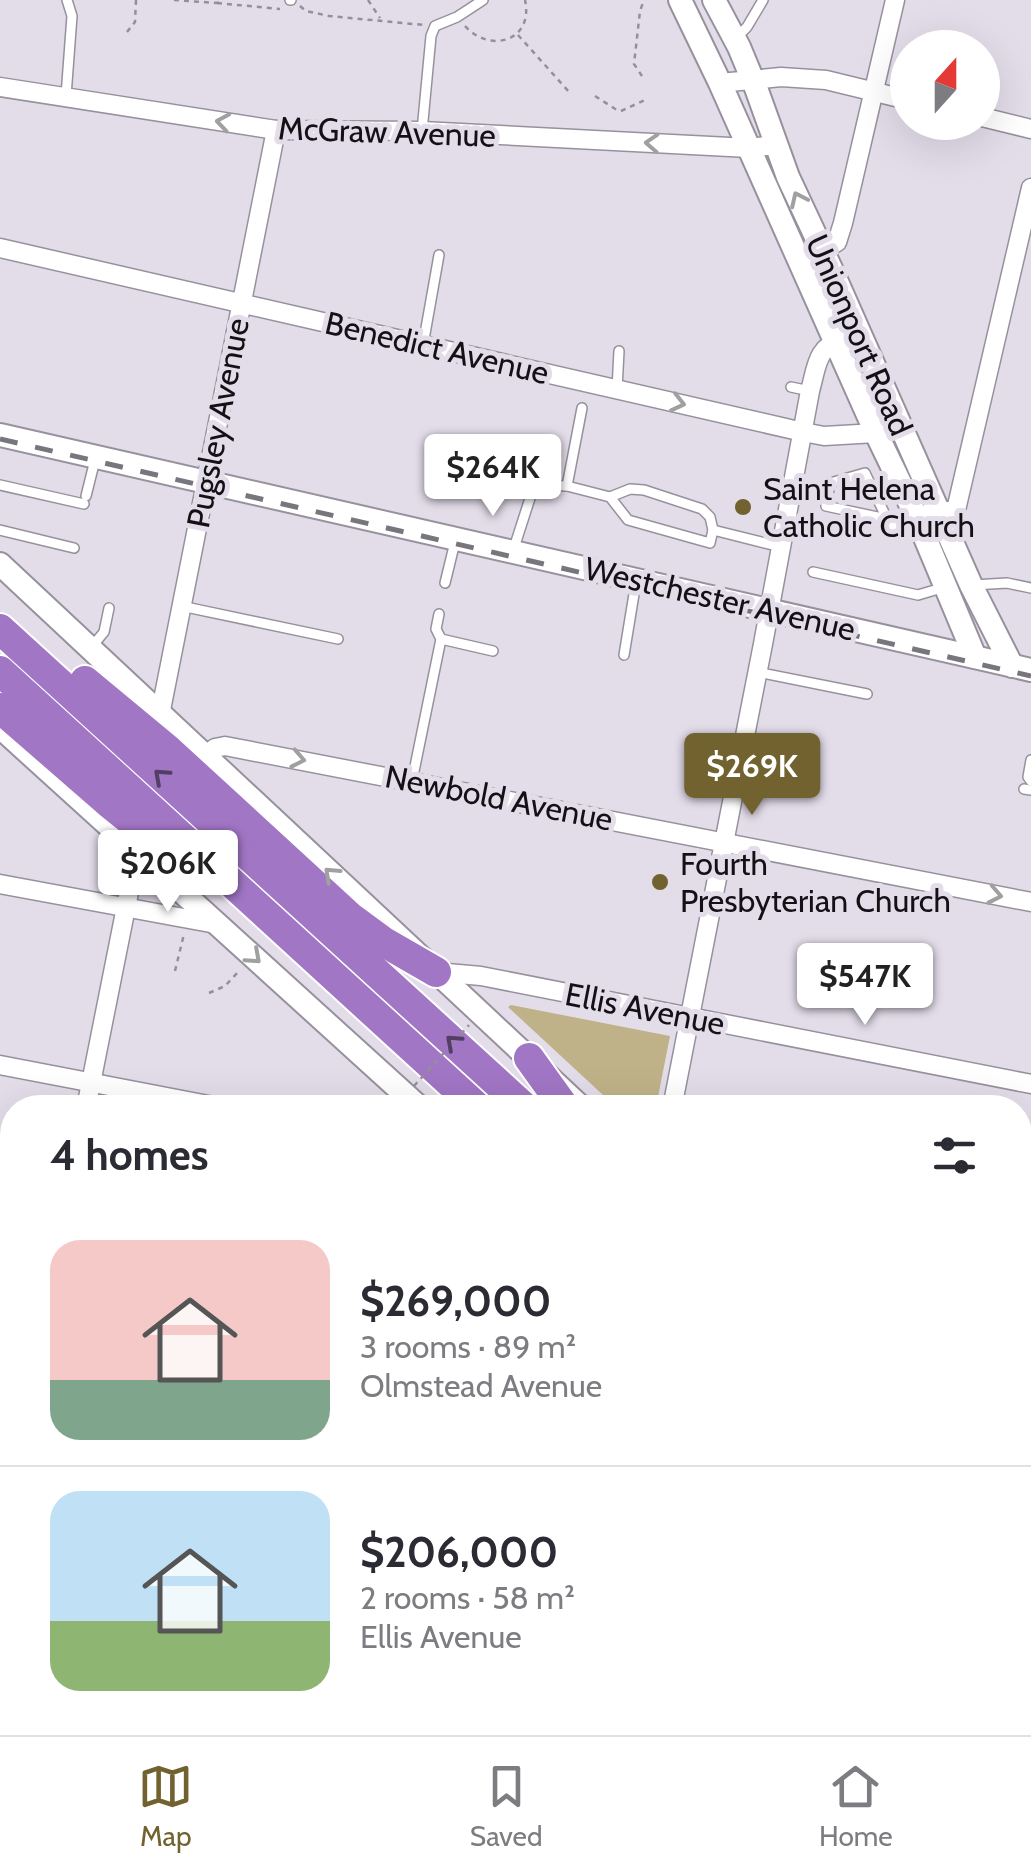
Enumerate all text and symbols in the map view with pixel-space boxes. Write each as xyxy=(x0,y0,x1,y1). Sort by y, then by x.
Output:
north arrow xyxy=(890,30,1000,140)
map controls xyxy=(890,30,1000,140)
street label: McGraw Avenue xyxy=(278,108,497,155)
one-way arrow xyxy=(214,112,231,133)
one-way arrow xyxy=(643,133,659,154)
one-way arrow xyxy=(790,191,810,209)
street label: Unionport Road xyxy=(798,228,921,441)
street label: Benedict Avenue xyxy=(322,303,553,392)
street label: Pugsley Avenue xyxy=(178,315,257,531)
one-way arrow xyxy=(669,392,686,413)
pin: $264K xyxy=(423,434,563,519)
text: $264K xyxy=(446,447,540,486)
place label: Saint Helena Catholic Church xyxy=(763,469,975,545)
marker: Saint Helena Catholic Church xyxy=(732,496,754,518)
street label: Westchester Avenue xyxy=(581,548,859,649)
pin: $269K xyxy=(682,733,822,818)
text: $269K xyxy=(706,746,798,785)
one-way arrow xyxy=(289,748,306,769)
street label: Newbold Avenue xyxy=(382,756,616,839)
one-way arrow xyxy=(154,769,173,787)
pin: $206K xyxy=(98,830,238,915)
text: $206K xyxy=(120,843,216,882)
place label: Fourth Presbyterian Church xyxy=(680,844,951,920)
one-way arrow xyxy=(325,868,343,886)
marker: Fourth Presbyterian Church xyxy=(649,871,671,893)
one-way arrow xyxy=(986,884,1003,905)
pin: $547K xyxy=(795,943,935,1028)
one-way arrow xyxy=(242,946,261,964)
text: $547K xyxy=(819,956,911,995)
street label: Ellis Avenue xyxy=(562,974,728,1043)
one-way arrow xyxy=(446,1036,465,1054)
icon: filters xyxy=(927,1128,982,1183)
text: 4 homes xyxy=(50,1129,209,1181)
text: $269,000 xyxy=(360,1275,551,1327)
icon: home xyxy=(130,1280,250,1400)
text: 3 rooms · 89 m² xyxy=(360,1327,576,1366)
text: Olmstead Avenue xyxy=(360,1366,602,1405)
text: $206,000 xyxy=(360,1526,558,1578)
icon: home xyxy=(130,1531,250,1651)
text: 2 rooms · 58 m² xyxy=(360,1578,575,1617)
text: Ellis Avenue xyxy=(360,1617,522,1656)
tab: Map xyxy=(138,1759,193,1853)
tab: Saved xyxy=(470,1759,543,1853)
tab: Home xyxy=(819,1759,893,1853)

